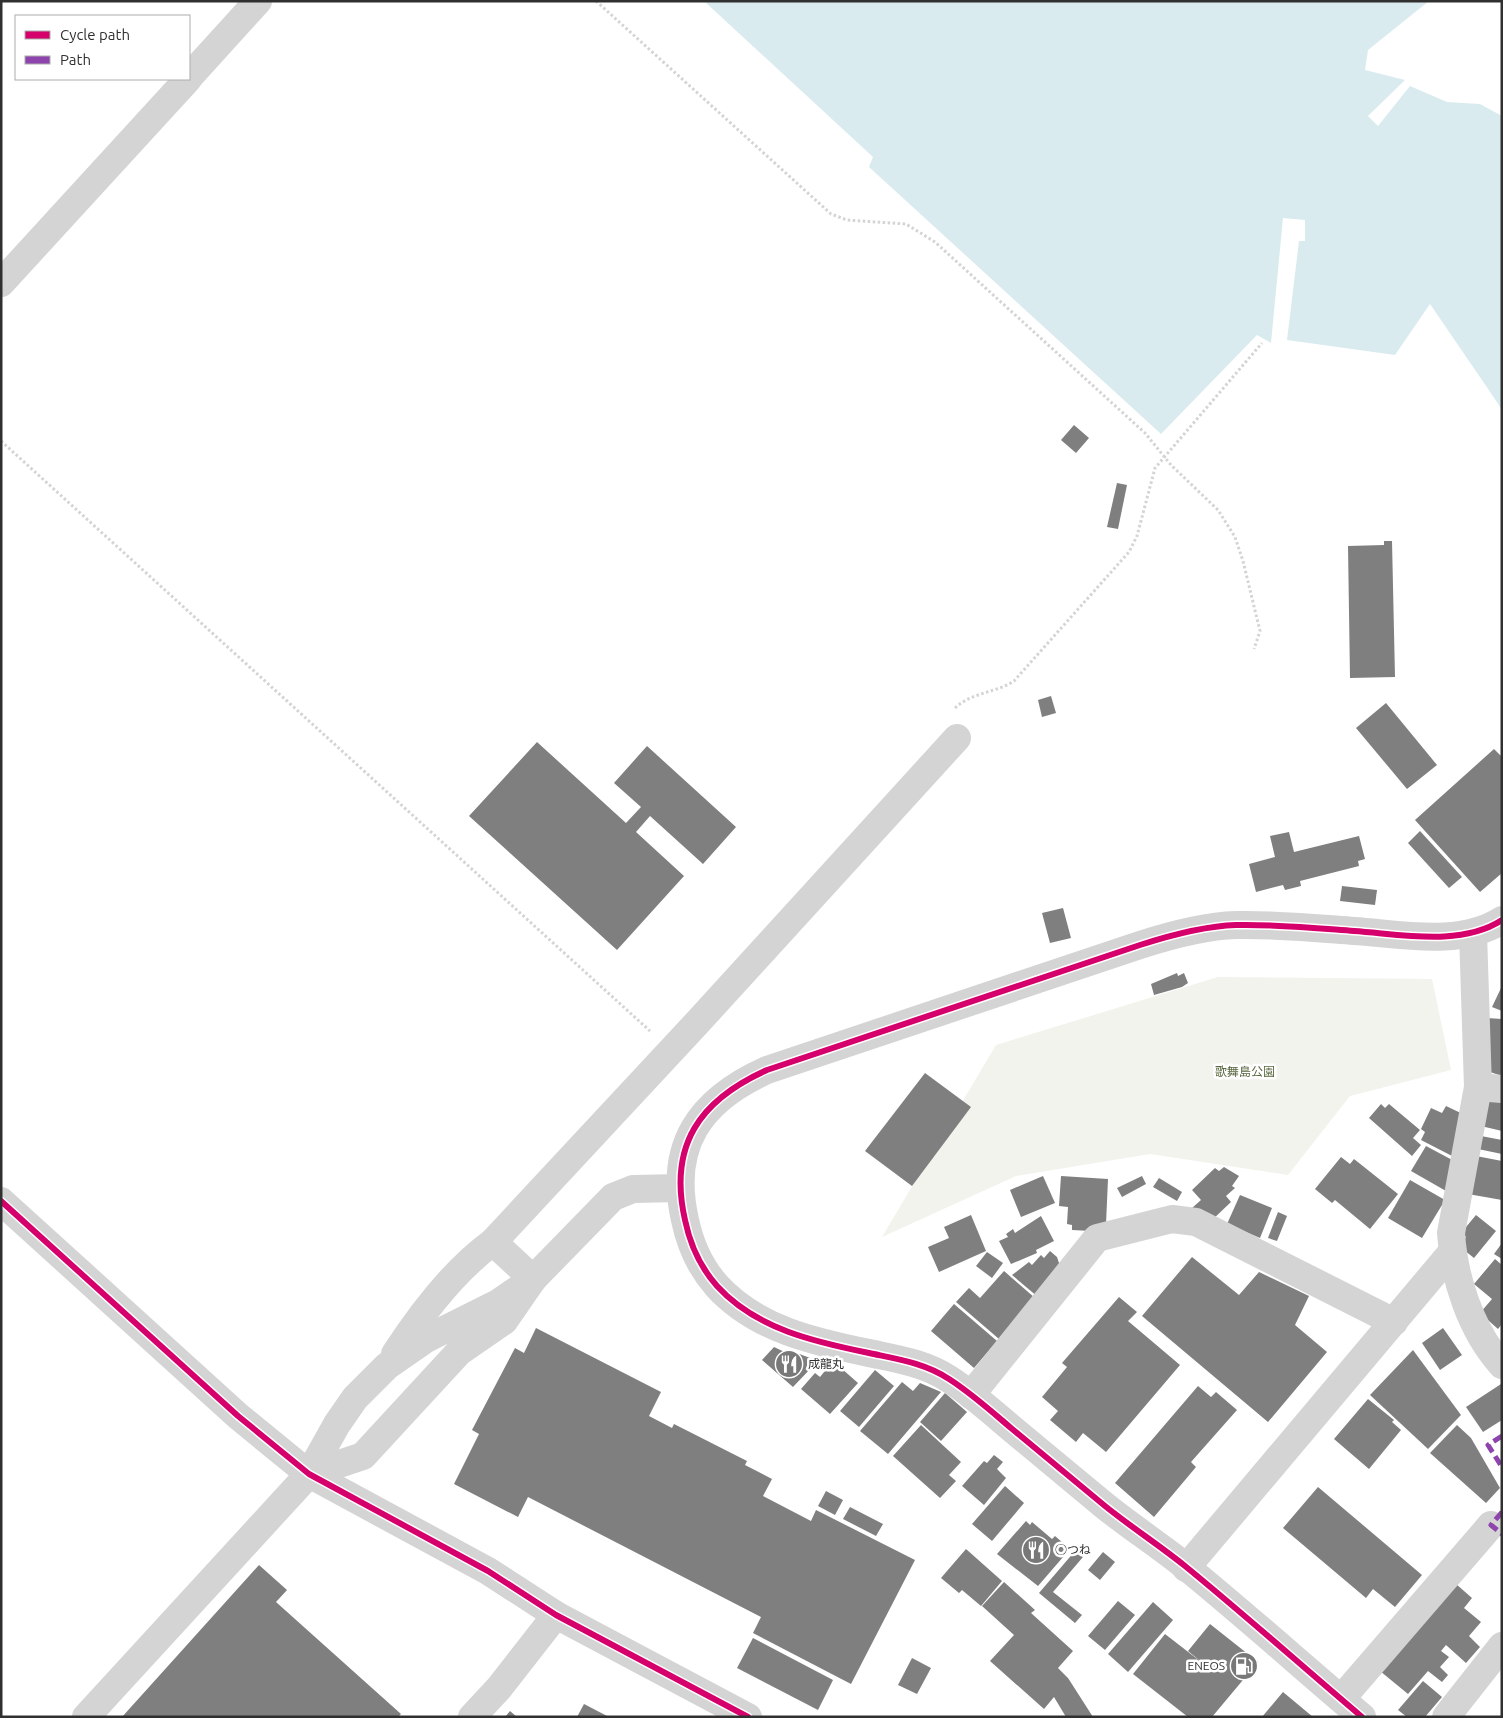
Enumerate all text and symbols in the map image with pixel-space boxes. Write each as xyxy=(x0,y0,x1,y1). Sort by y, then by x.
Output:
legend xyxy=(15,15,190,80)
text: Cycle path xyxy=(60,26,130,43)
text: Path xyxy=(60,51,91,68)
park label: 歌舞島公園 xyxy=(1215,1065,1275,1078)
restaurant icon: 成龍丸 xyxy=(774,1349,804,1379)
place label: 成龍丸 xyxy=(808,1357,844,1370)
restaurant icon: ○つね xyxy=(1021,1535,1051,1565)
place label: ○つね xyxy=(1055,1543,1091,1556)
fuel station icon: ENEOS xyxy=(1229,1651,1259,1681)
place label: ENEOS xyxy=(1188,1659,1225,1672)

